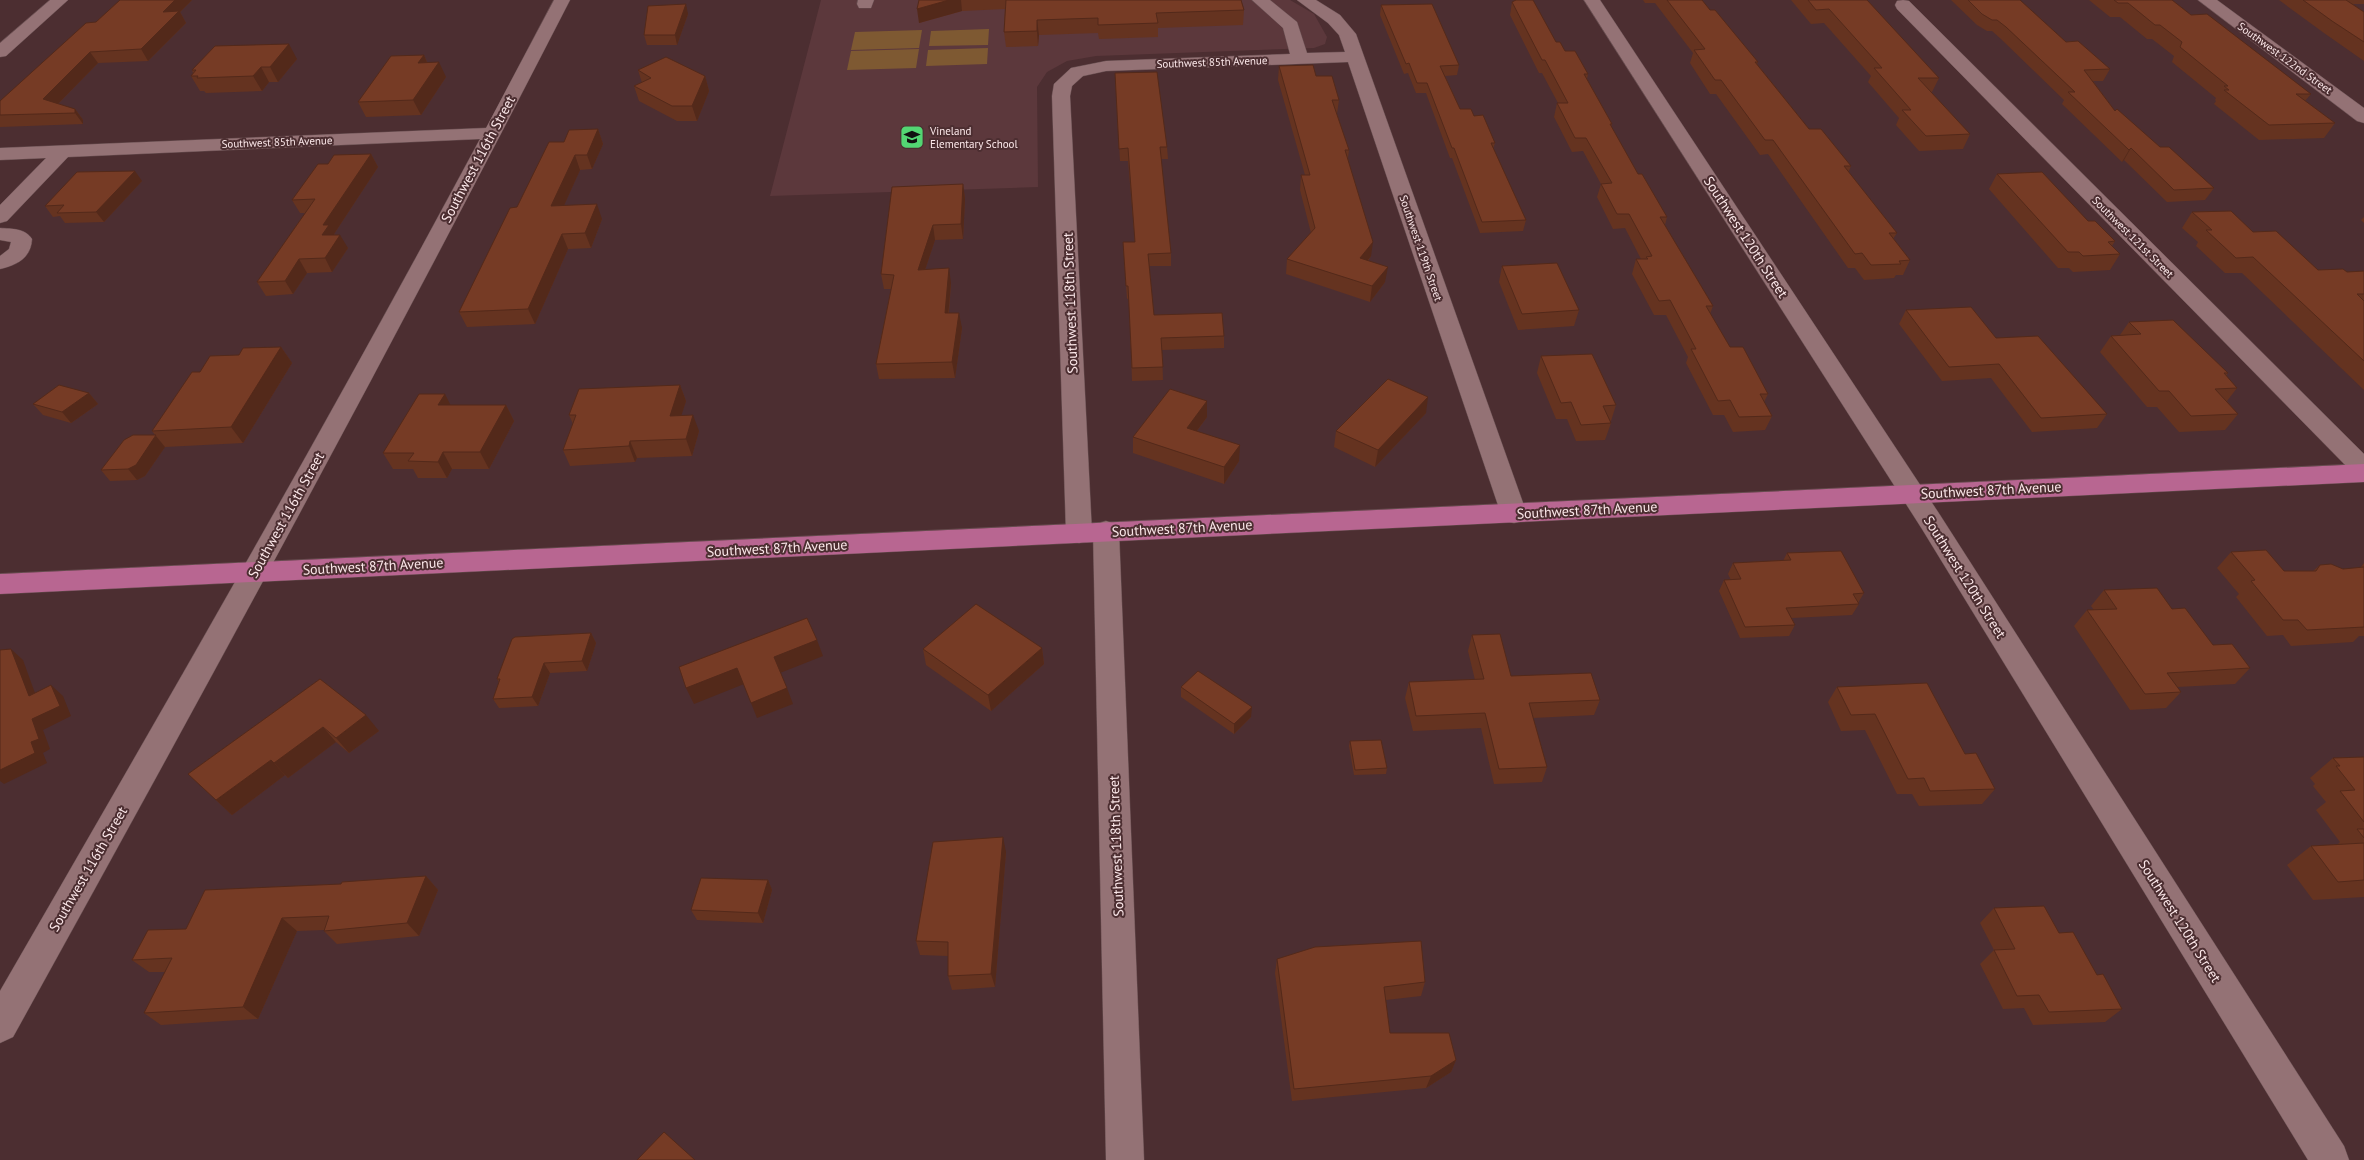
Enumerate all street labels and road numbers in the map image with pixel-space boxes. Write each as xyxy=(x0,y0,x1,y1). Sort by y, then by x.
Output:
street label: Southwest 122nd Street xyxy=(2235,19,2335,97)
street label: Southwest 85th Avenue xyxy=(1156,53,1268,71)
street label: Southwest 116th Street xyxy=(437,92,519,226)
street label: Southwest 85th Avenue xyxy=(221,133,333,151)
street label: Southwest 120th Street xyxy=(1700,173,1792,301)
street label: Southwest 119th Street xyxy=(1396,193,1446,303)
street label: Southwest 121st Street xyxy=(2089,193,2177,281)
street label: Southwest 118th Street xyxy=(1059,232,1081,374)
street label: Southwest 116th Street xyxy=(244,449,328,581)
street label: Southwest 87th Avenue xyxy=(1920,477,2062,503)
street label: Southwest 87th Avenue xyxy=(1516,497,1658,523)
street label: Southwest 120th Street xyxy=(1920,512,2010,642)
street label: Southwest 87th Avenue xyxy=(1111,515,1253,541)
street label: Southwest 87th Avenue xyxy=(706,535,848,561)
street label: Southwest 87th Avenue xyxy=(302,553,444,579)
street label: Southwest 118th Street xyxy=(1105,775,1127,917)
street label: Southwest 116th Street xyxy=(45,803,131,935)
street label: Southwest 120th Street xyxy=(2135,856,2225,986)

